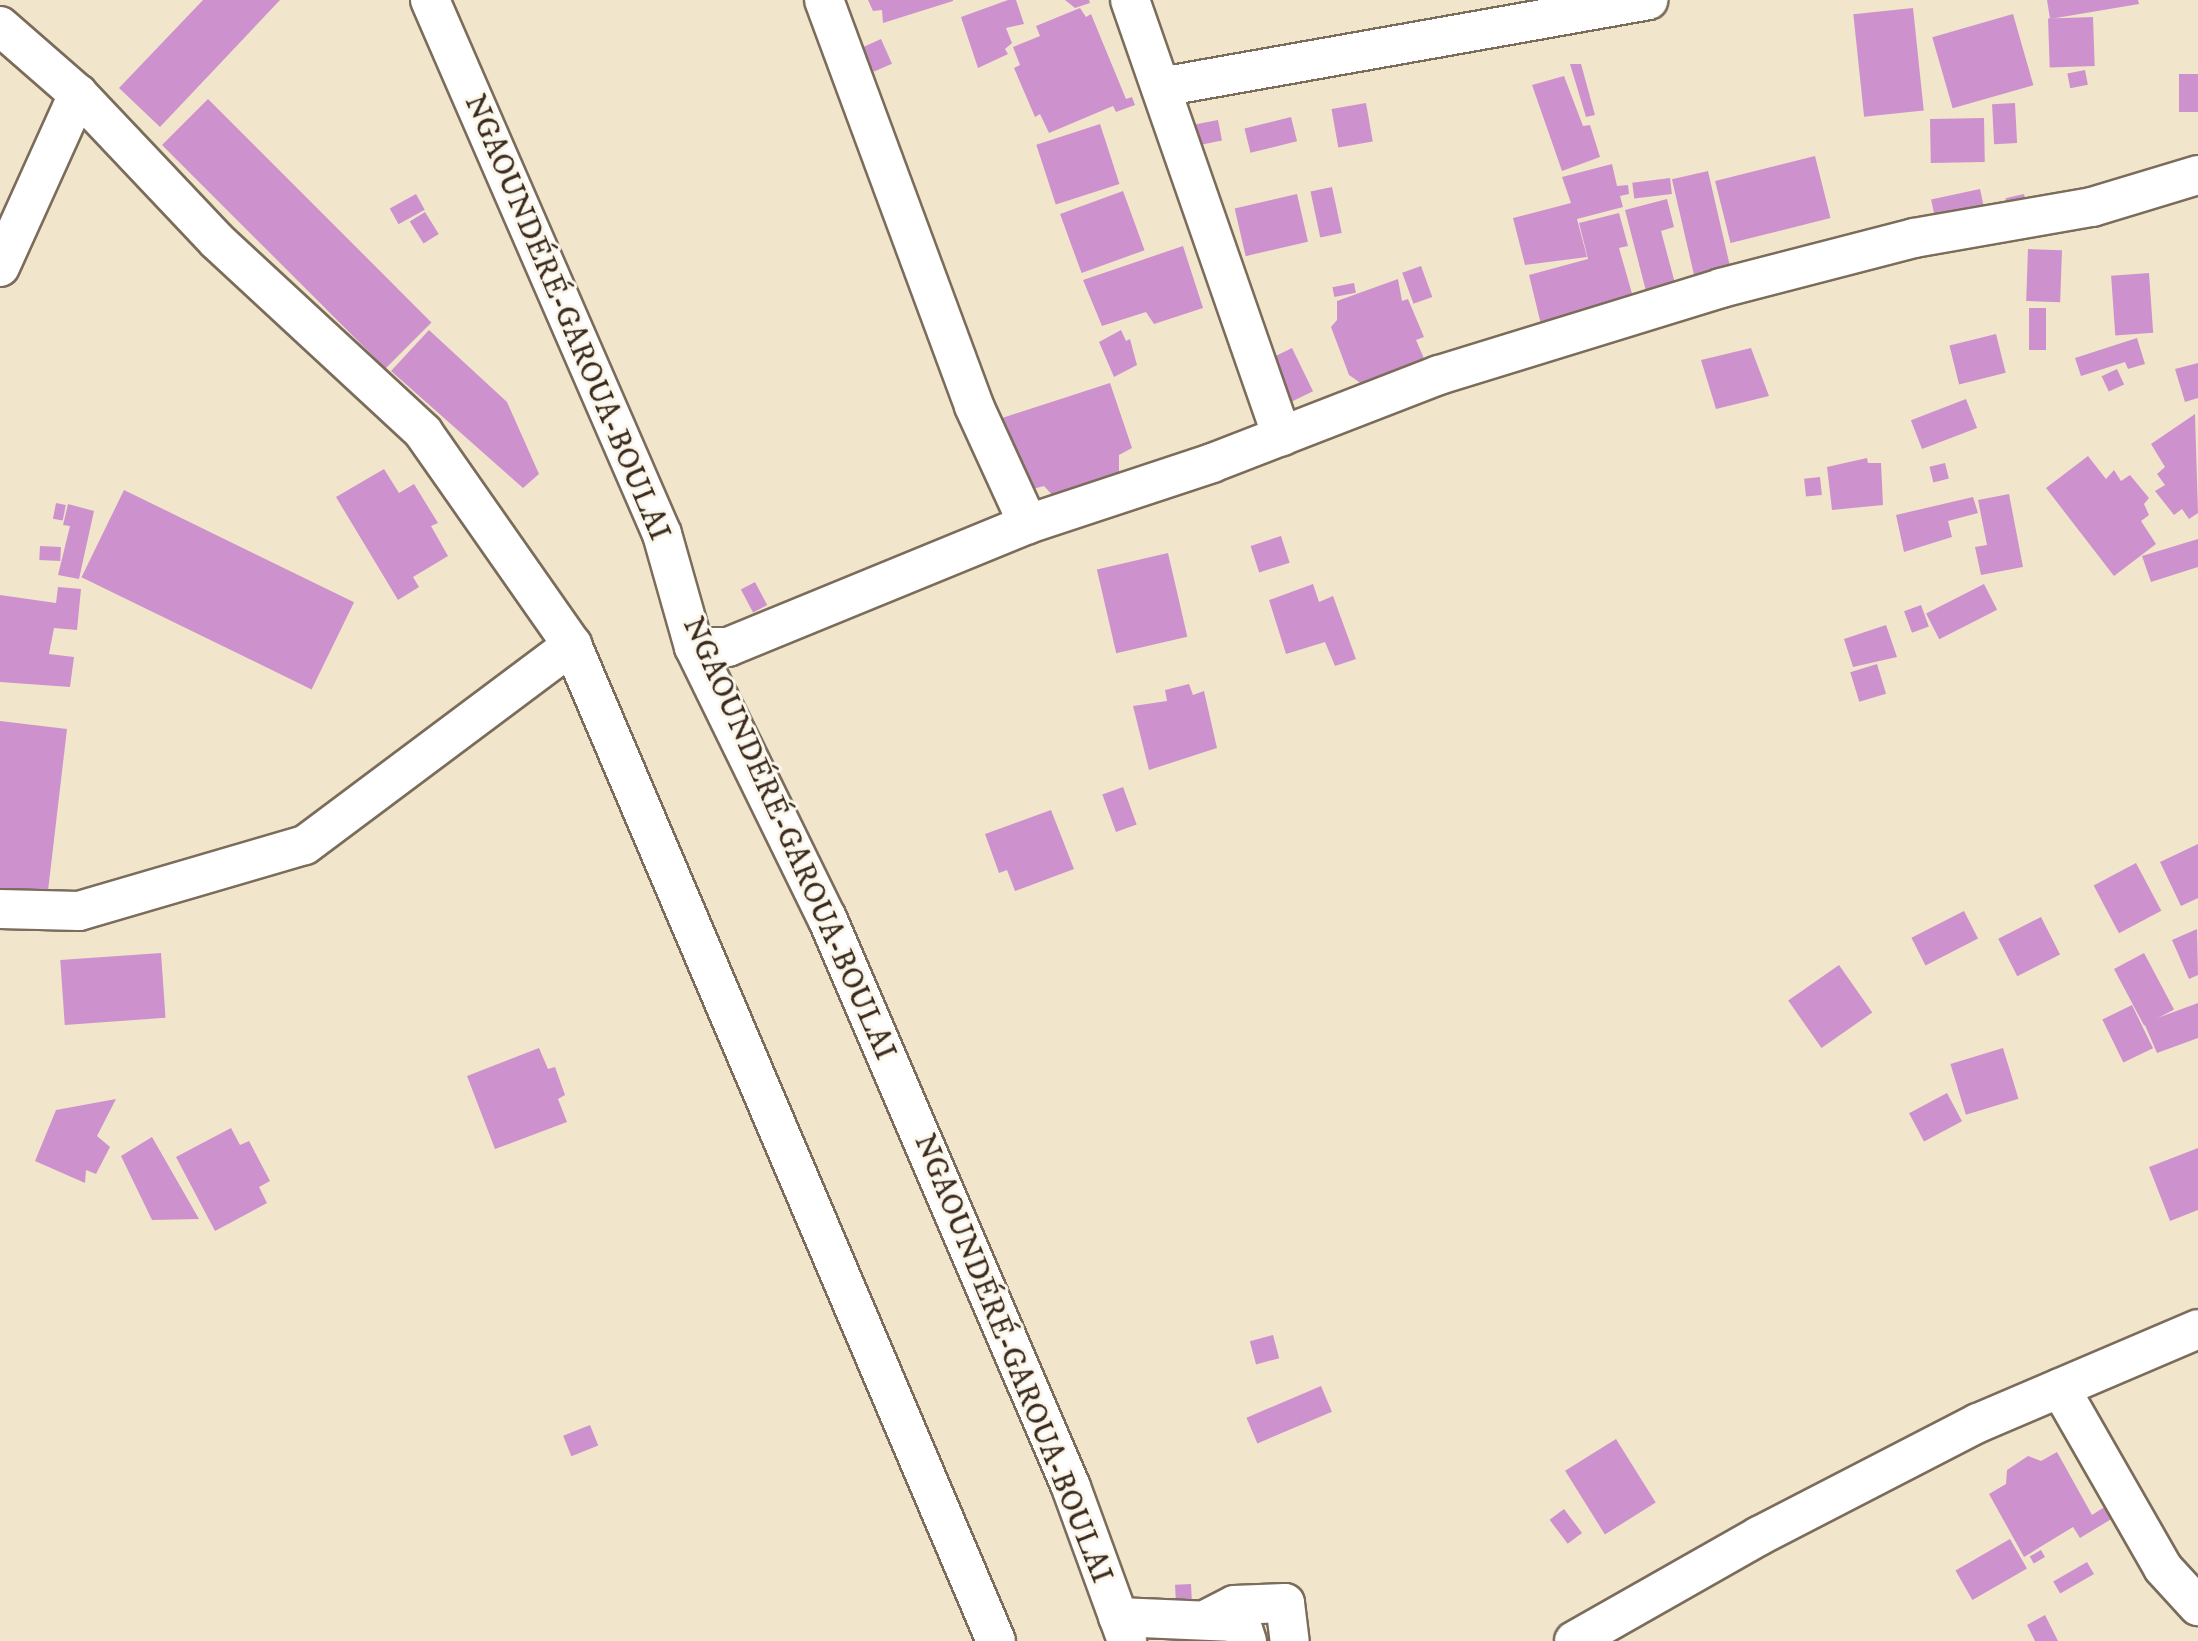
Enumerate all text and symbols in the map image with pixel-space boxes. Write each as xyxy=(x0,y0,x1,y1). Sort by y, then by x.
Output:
street label: NGAOUNDÉRÉ-GAROUA-BOULAI xyxy=(455,90,677,546)
street label: NGAOUNDÉRÉ-GAROUA-BOULAI xyxy=(674,612,902,1066)
street label: NGAOUNDÉRÉ-GAROUA-BOULAI xyxy=(905,1129,1119,1589)

